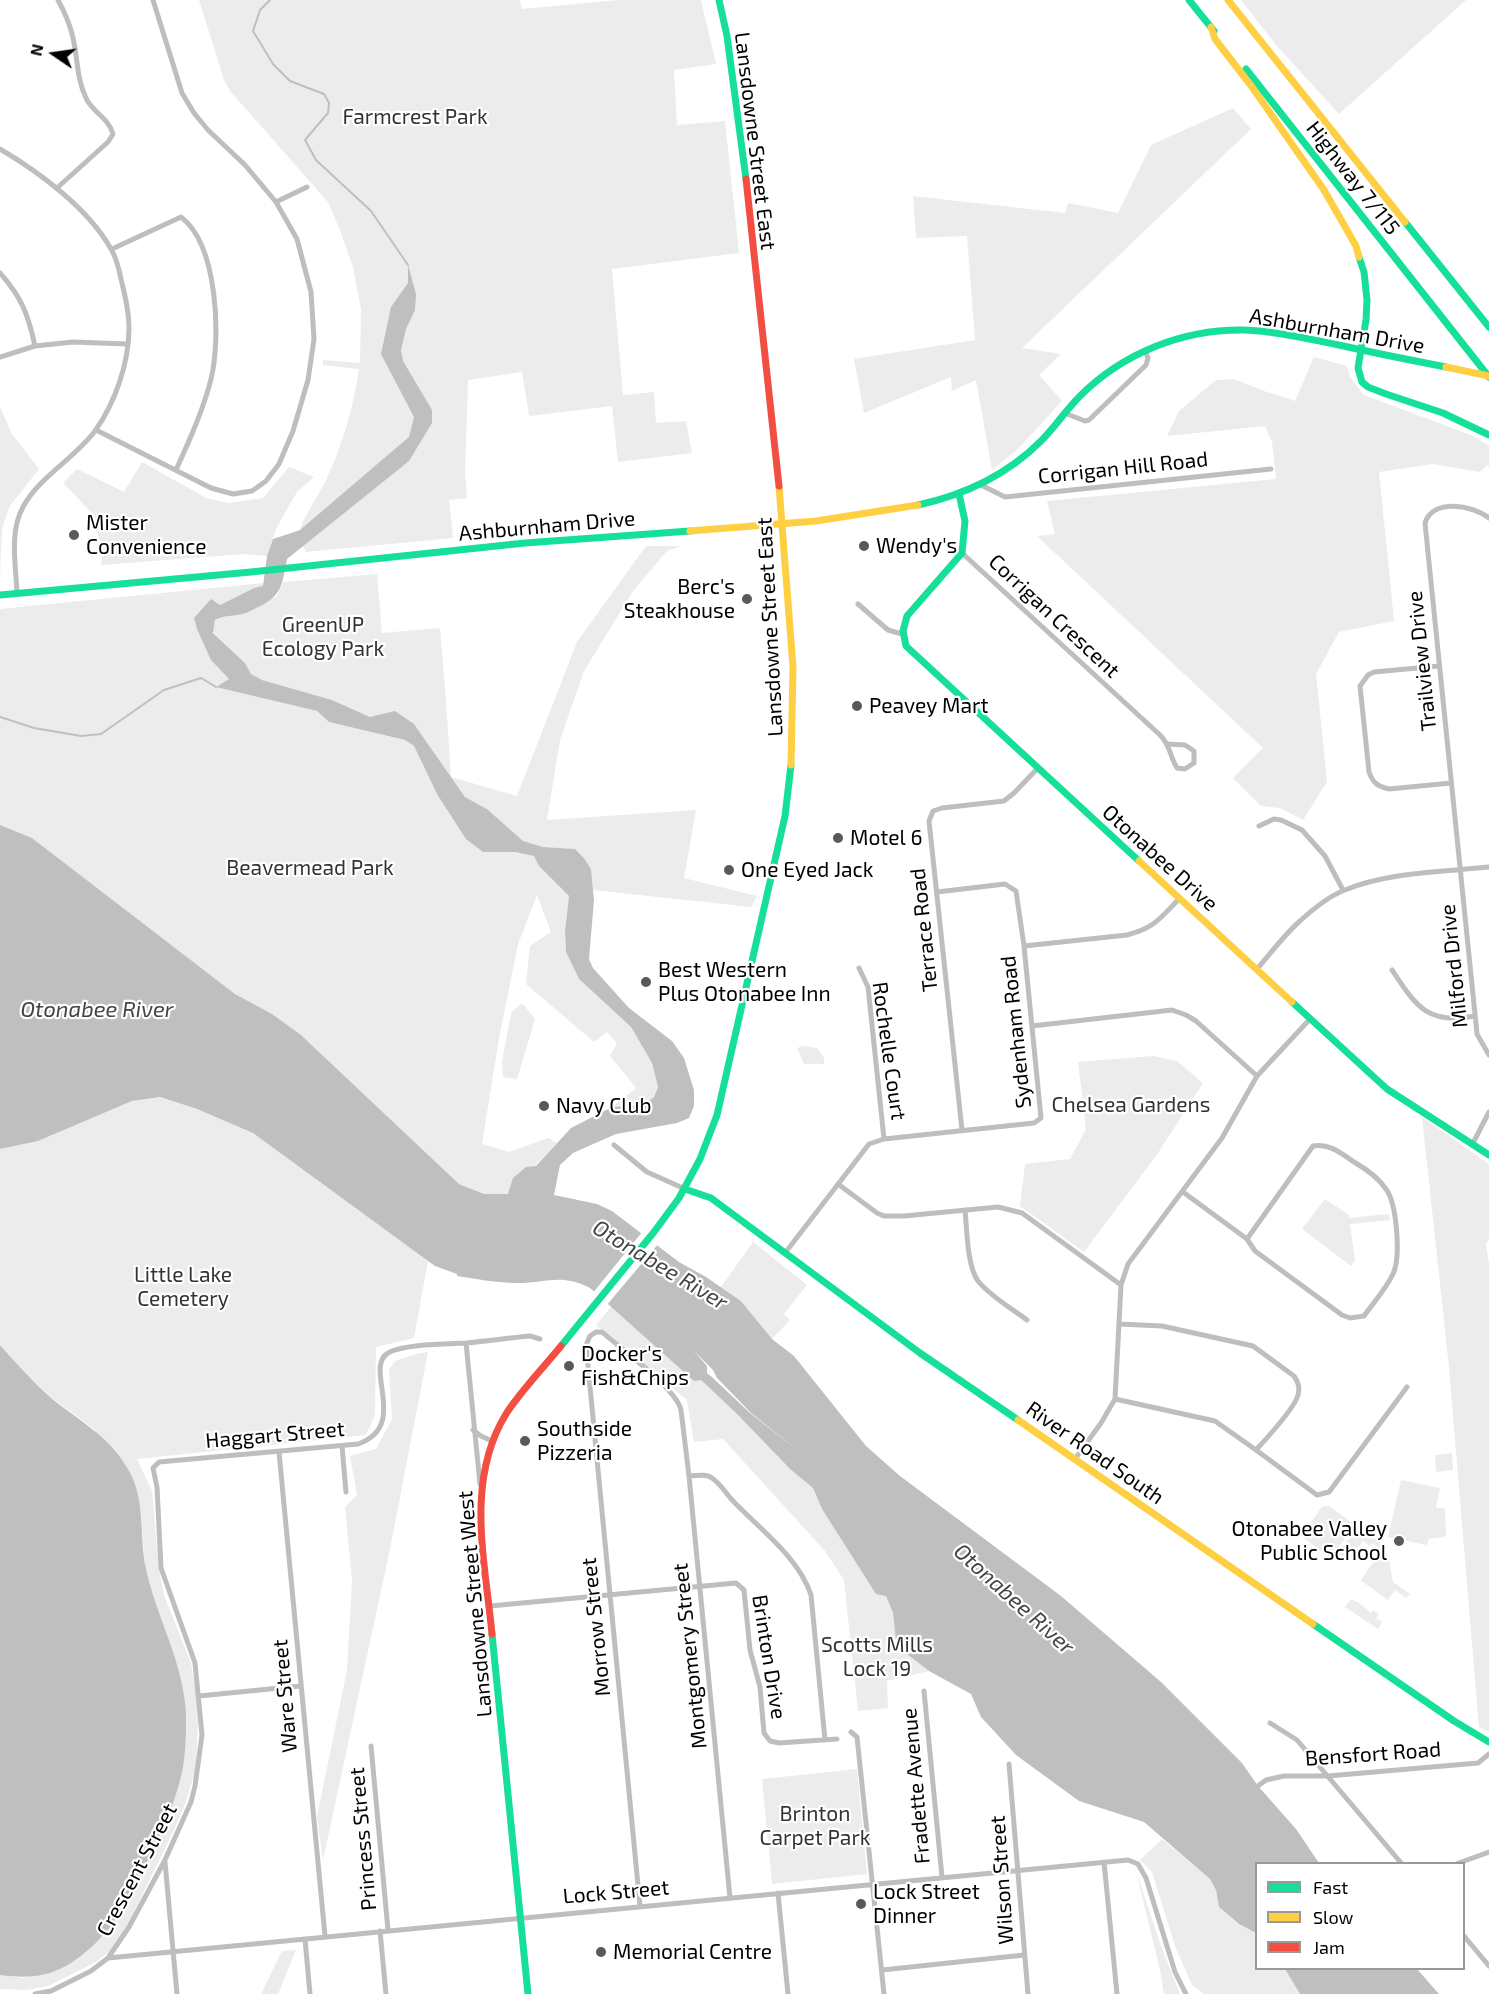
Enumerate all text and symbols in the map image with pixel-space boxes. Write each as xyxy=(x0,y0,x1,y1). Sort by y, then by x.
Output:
north arrow xyxy=(24,24,84,84)
street label: Lansdowne Street East xyxy=(729,31,781,251)
text: N xyxy=(25,42,47,58)
park label: Farmcrest Park xyxy=(342,104,488,130)
street label: Highway 7/115 xyxy=(1301,116,1405,240)
street label: Ashburnham Drive xyxy=(1248,303,1426,359)
street label: Corrigan Hill Road xyxy=(1037,447,1209,489)
street label: Ashburnham Drive xyxy=(458,506,636,546)
place label: Mister Convenience xyxy=(86,510,207,560)
street label: Lansdowne Street East xyxy=(752,517,788,737)
marker: Mister Convenience xyxy=(67,528,81,542)
place label: Wendy's xyxy=(876,533,957,559)
marker: Wendy's xyxy=(857,539,871,553)
street label: Corrigan Crescent xyxy=(983,549,1125,683)
place label: Berc's Steakhouse xyxy=(624,574,735,624)
street label: Trailview Drive xyxy=(1402,590,1442,732)
marker: Berc's Steakhouse xyxy=(740,592,754,606)
park label: GreenUP Ecology Park xyxy=(262,612,384,662)
place label: Peavey Mart xyxy=(869,693,988,719)
marker: Peavey Mart xyxy=(850,699,864,713)
street label: Otonabee Drive xyxy=(1097,800,1223,916)
place label: Motel 6 xyxy=(850,825,923,851)
marker: Motel 6 xyxy=(831,831,845,845)
park label: Beavermead Park xyxy=(226,855,394,881)
place label: One Eyed Jack xyxy=(741,857,874,883)
marker: One Eyed Jack xyxy=(722,863,736,877)
street label: Terrace Road xyxy=(905,867,943,993)
street label: Milford Drive xyxy=(1435,903,1473,1029)
street label: Sydenham Road xyxy=(995,954,1037,1110)
place label: Best Western Plus Otonabee Inn xyxy=(658,957,831,1007)
marker: Best Western Plus Otonabee Inn xyxy=(639,975,653,989)
street label: Rochelle Court xyxy=(867,980,911,1122)
water label: Otonabee River xyxy=(20,997,174,1023)
park label: Chelsea Gardens xyxy=(1052,1092,1210,1118)
place label: Navy Club xyxy=(556,1093,651,1119)
marker: Navy Club xyxy=(537,1099,551,1113)
water label: Otonabee River xyxy=(588,1214,732,1316)
park label: Little Lake Cemetery xyxy=(134,1262,232,1312)
place label: Docker's Fish&Chips xyxy=(581,1341,689,1391)
marker: Docker's Fish&Chips xyxy=(562,1359,576,1373)
street label: River Road South xyxy=(1021,1396,1169,1510)
street label: Haggart Street xyxy=(204,1416,346,1454)
place label: Southside Pizzeria xyxy=(537,1416,632,1466)
marker: Southside Pizzeria xyxy=(518,1434,532,1448)
street label: Lansdowne Street West xyxy=(453,1490,497,1718)
place label: Otonabee Valley Public School xyxy=(1232,1516,1387,1566)
marker: Otonabee Valley Public School xyxy=(1392,1534,1406,1548)
water label: Otonabee River xyxy=(948,1538,1080,1660)
street label: Morrow Street xyxy=(576,1557,616,1697)
street label: Montgomery Street xyxy=(668,1562,712,1750)
street label: Brinton Drive xyxy=(747,1593,791,1721)
park label: Scotts Mills Lock 19 xyxy=(821,1632,933,1682)
street label: Ware Street xyxy=(267,1638,303,1754)
street label: Fradette Avenue xyxy=(897,1707,935,1865)
street label: Bensfort Road xyxy=(1304,1737,1442,1771)
street label: Princess Street xyxy=(344,1766,382,1912)
street label: Crescent Street xyxy=(91,1799,183,1941)
park label: Brinton Carpet Park xyxy=(759,1801,871,1851)
street label: Wilson Street xyxy=(985,1815,1019,1945)
legend xyxy=(1255,1862,1465,1970)
street label: Lock Street xyxy=(562,1875,670,1909)
text: Fast xyxy=(1313,1876,1348,1898)
place label: Lock Street Dinner xyxy=(873,1879,980,1929)
marker: Lock Street Dinner xyxy=(854,1897,868,1911)
text: Slow xyxy=(1313,1906,1353,1928)
text: Jam xyxy=(1313,1936,1345,1958)
place label: Memorial Centre xyxy=(613,1939,772,1965)
marker: Memorial Centre xyxy=(594,1945,608,1959)

